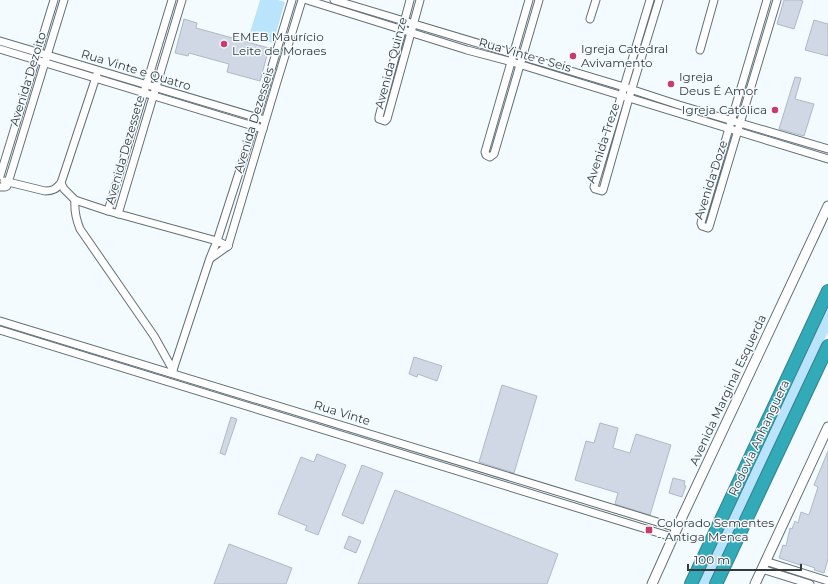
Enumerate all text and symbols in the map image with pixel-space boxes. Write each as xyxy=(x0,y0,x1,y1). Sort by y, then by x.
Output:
street label: Avenida Quinze xyxy=(371,15,410,110)
place label: EMEB Maurício Leite de Moraes xyxy=(232,29,327,58)
street label: Avenida Dezoito xyxy=(6,30,49,128)
street label: Rua Vinte e Seis xyxy=(477,34,573,75)
marker: EMEB Maurício Leite de Moraes xyxy=(219,39,229,49)
place label: Igreja Catedral Avivamento xyxy=(581,41,668,70)
street label: Rua Vinte e Quatro xyxy=(79,46,193,93)
marker: Igreja Catedral Avivamento xyxy=(568,51,578,61)
street label: Avenida Dezesseis xyxy=(230,65,277,175)
place label: Igreja Deus É Amor xyxy=(679,69,758,98)
marker: Igreja Deus É Amor xyxy=(666,79,676,89)
street label: Avenida Dezessete xyxy=(102,94,147,206)
street label: Avenida Treze xyxy=(583,101,623,185)
place label: Igreja Católica xyxy=(682,102,767,117)
marker: Igreja Católica xyxy=(770,105,780,115)
street label: Avenida Doze xyxy=(691,138,730,221)
street label: Avenida Marginal Esquerda xyxy=(686,312,769,468)
street label: Rodovia Anhanguera xyxy=(725,377,792,498)
street label: Rua Vinte xyxy=(312,397,372,428)
place label: Colorado Sementes - Antiga Menca xyxy=(657,515,774,544)
marker: Colorado Sementes - Antiga Menca xyxy=(644,525,654,535)
scale bar xyxy=(688,546,801,572)
text: 100 m xyxy=(694,552,730,567)

